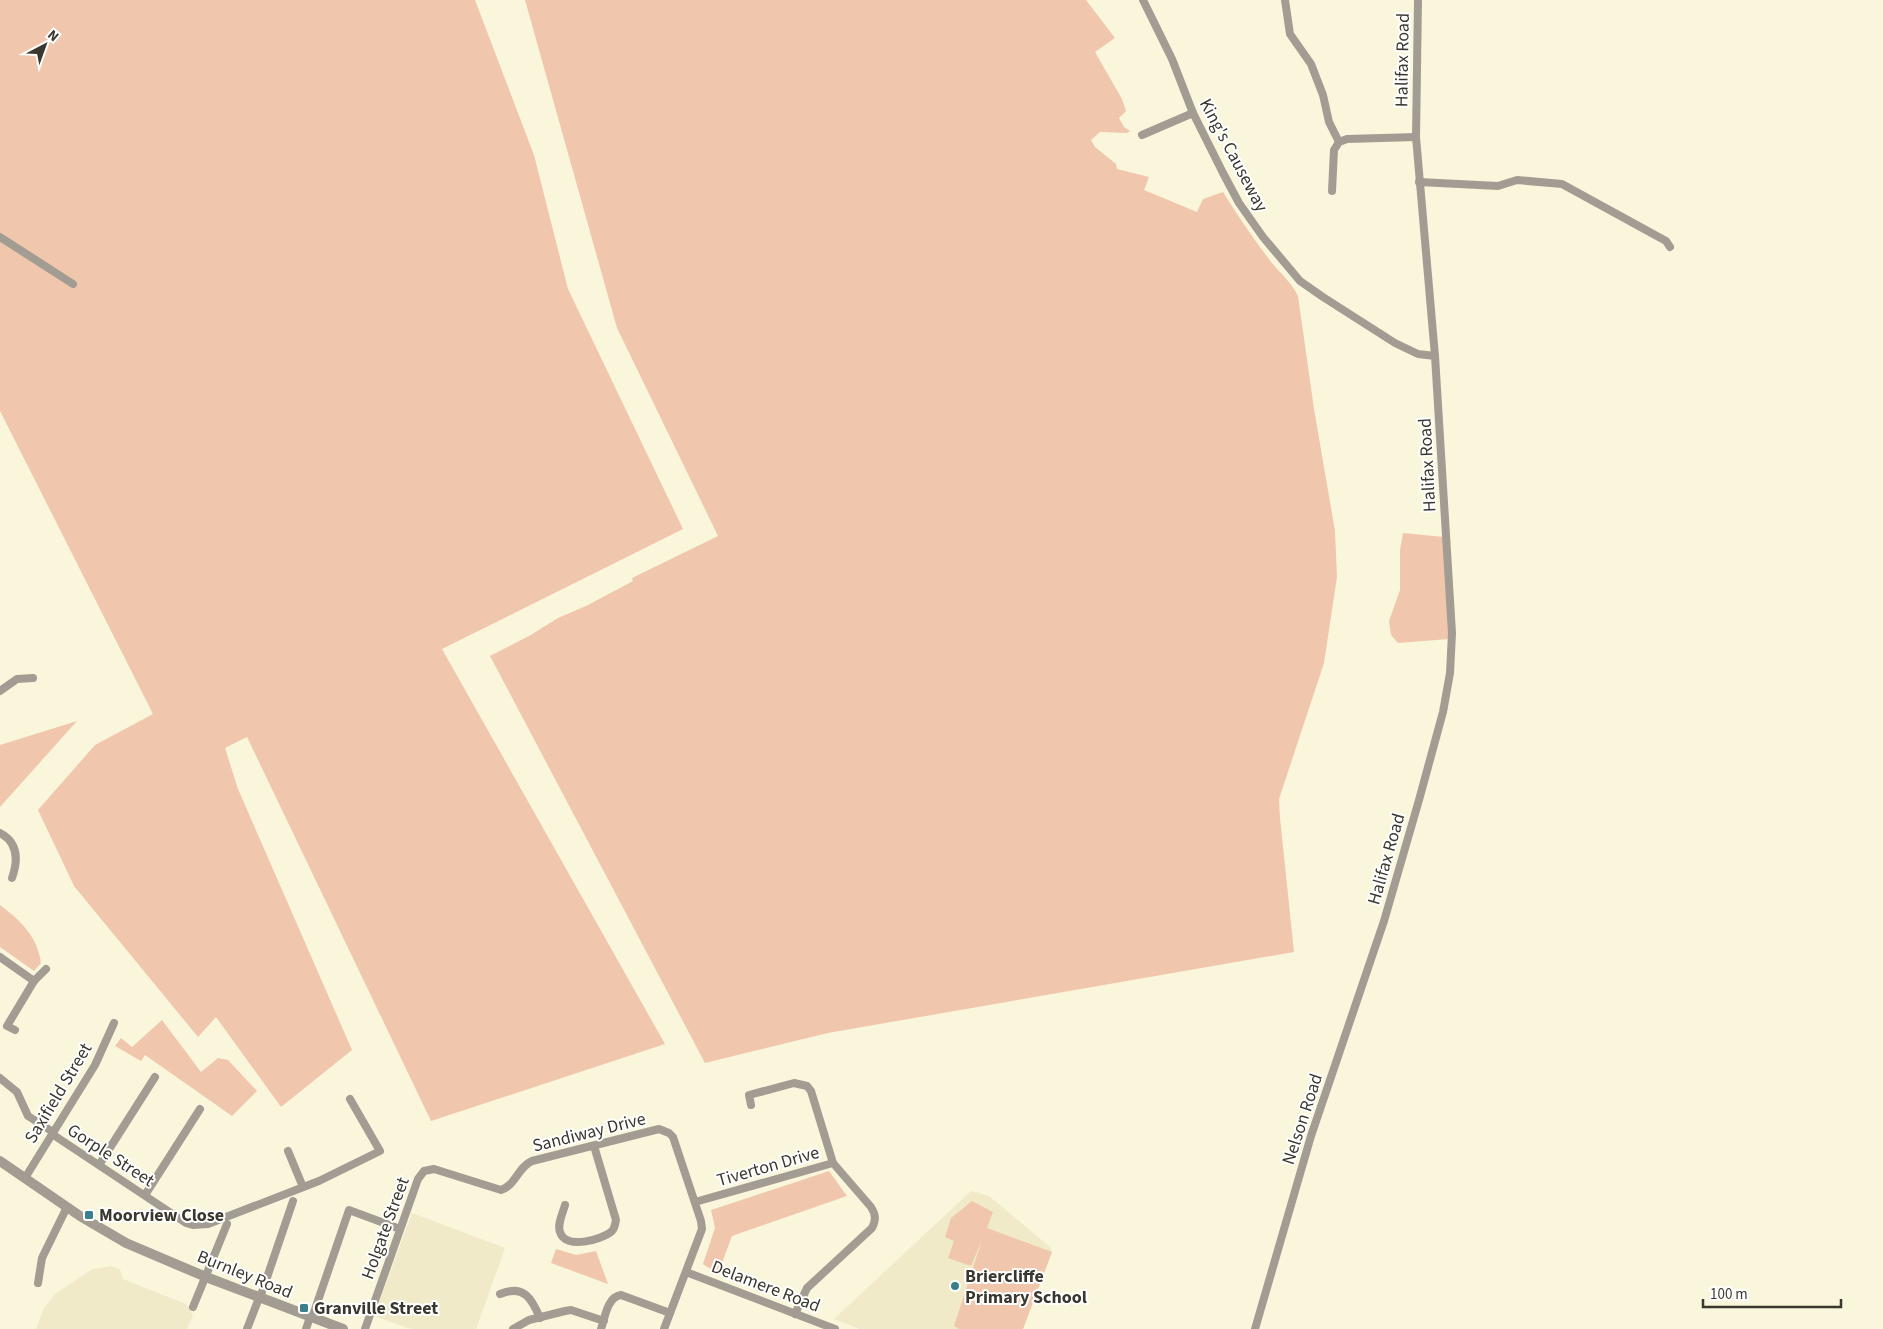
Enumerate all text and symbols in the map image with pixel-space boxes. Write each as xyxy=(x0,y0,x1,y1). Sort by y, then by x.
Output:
street label: Halifax Road xyxy=(1389,13,1416,107)
north arrow xyxy=(20,20,70,70)
text: N xyxy=(43,25,63,47)
street label: King's Causeway xyxy=(1193,94,1274,217)
street label: Halifax Road xyxy=(1413,417,1442,513)
street label: Halifax Road xyxy=(1362,810,1411,908)
street label: Saxifield Street xyxy=(19,1038,98,1148)
street label: Nelson Road xyxy=(1276,1070,1329,1168)
street label: Sandiway Drive xyxy=(530,1106,648,1159)
street label: Gorple Street xyxy=(62,1118,159,1193)
street label: Tiverton Drive xyxy=(714,1140,822,1193)
street label: Holgate Street xyxy=(355,1174,416,1283)
place label: Moorview Close xyxy=(99,1203,224,1228)
marker: Moorview Close xyxy=(83,1209,95,1221)
street label: Burnley Road xyxy=(193,1244,296,1305)
street label: Delamere Road xyxy=(708,1254,824,1319)
place label: Briercliffe Primary School xyxy=(965,1264,1087,1310)
scale bar xyxy=(1703,1276,1840,1308)
marker: Briercliffe Primary School xyxy=(949,1280,961,1292)
text: 100 m xyxy=(1710,1284,1748,1305)
place label: Granville Street xyxy=(314,1296,438,1321)
marker: Granville Street xyxy=(298,1302,310,1314)

